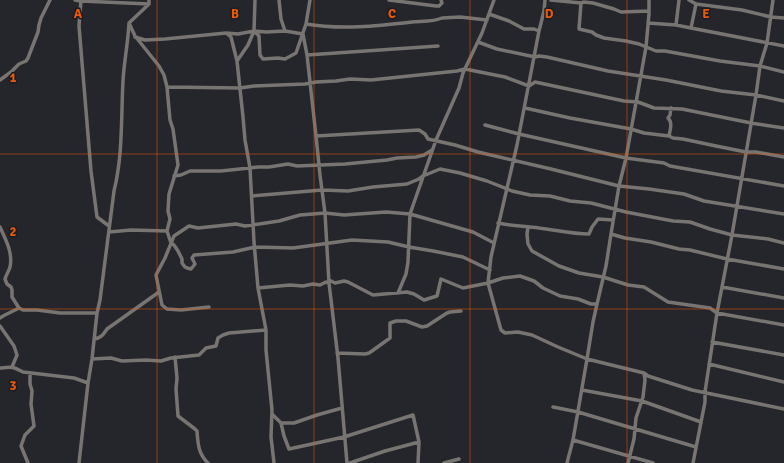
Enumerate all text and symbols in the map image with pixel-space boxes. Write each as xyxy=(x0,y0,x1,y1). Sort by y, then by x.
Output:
text: A xyxy=(74,6,83,22)
text: B xyxy=(231,6,239,22)
text: C xyxy=(388,6,396,22)
text: D xyxy=(545,6,554,22)
text: E xyxy=(702,6,710,22)
text: 1 xyxy=(9,70,17,86)
text: 2 xyxy=(9,224,17,240)
text: 3 xyxy=(9,378,17,394)

